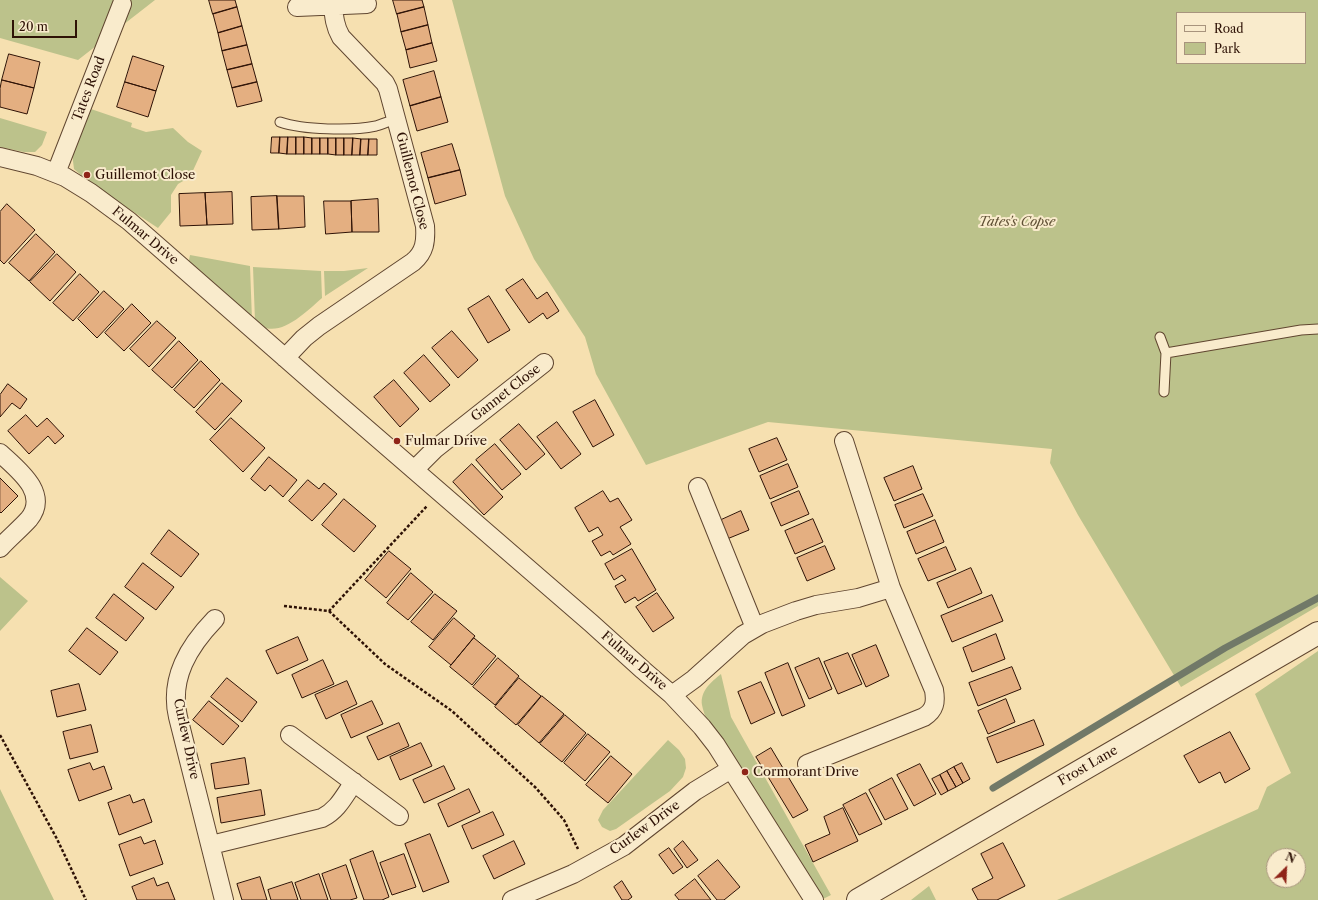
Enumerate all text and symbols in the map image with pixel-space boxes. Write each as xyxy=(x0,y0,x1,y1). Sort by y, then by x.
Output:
scale bar xyxy=(14,12,79,38)
legend xyxy=(1176,12,1306,64)
text: 20 m xyxy=(19,19,48,34)
text: Road xyxy=(1214,21,1244,36)
text: Park xyxy=(1214,41,1240,56)
street label: Tates Road xyxy=(69,54,109,124)
street label: Guillemot Close xyxy=(392,130,432,232)
place label: Guillemot Close xyxy=(95,167,195,183)
marker: Guillemot Close xyxy=(82,170,92,180)
street label: Fulmar Drive xyxy=(109,204,181,268)
park label: Tates's Copse xyxy=(979,214,1055,230)
street label: Gannet Close xyxy=(468,361,544,425)
place label: Fulmar Drive xyxy=(405,433,487,449)
marker: Fulmar Drive xyxy=(392,436,402,446)
street label: Fulmar Drive xyxy=(598,628,670,694)
street label: Curlew Drive xyxy=(170,697,202,781)
street label: Frost Lane xyxy=(1055,743,1121,789)
place label: Cormorant Drive xyxy=(753,764,859,780)
marker: Cormorant Drive xyxy=(740,767,750,777)
street label: Curlew Drive xyxy=(607,797,683,859)
north arrow xyxy=(1266,848,1306,888)
text: N xyxy=(1283,850,1298,866)

